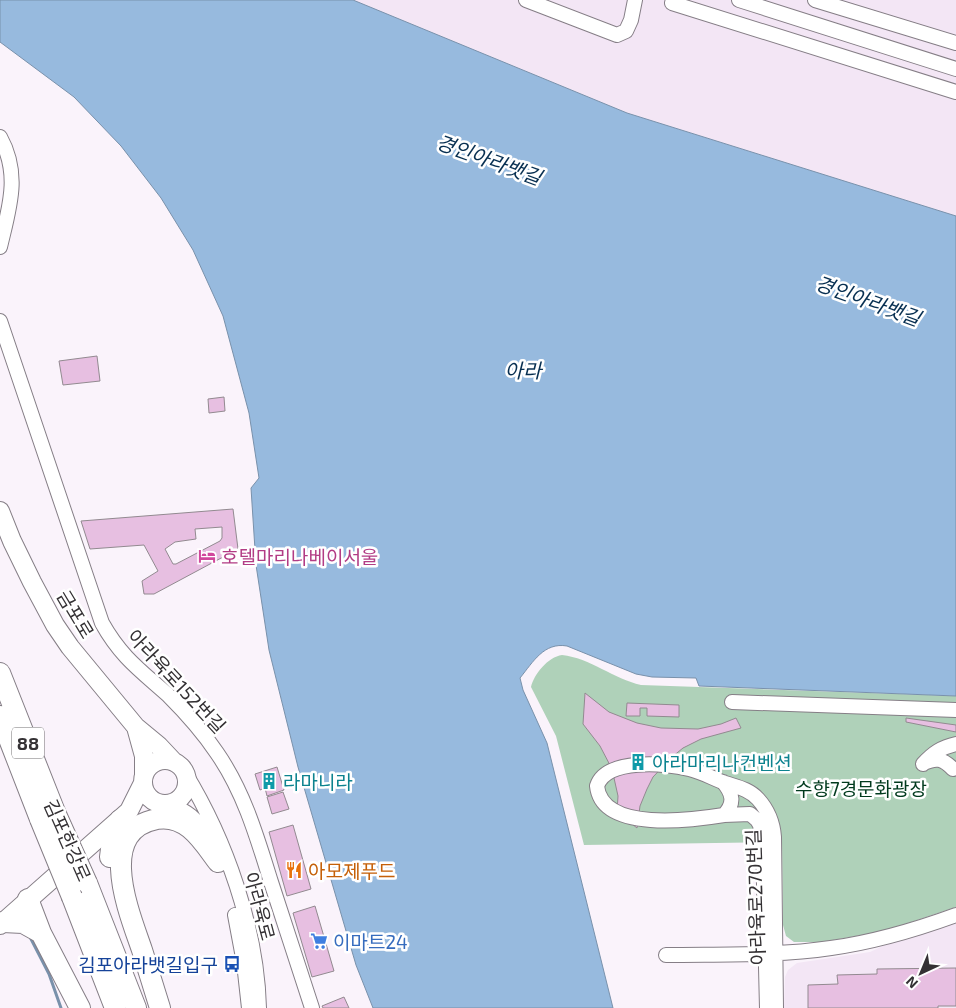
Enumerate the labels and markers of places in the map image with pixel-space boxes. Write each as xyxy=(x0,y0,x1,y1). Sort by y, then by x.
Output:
place label: 호텔마리나베이서울 xyxy=(221,545,378,568)
hotel icon: 호텔마리나베이서울 xyxy=(197,546,217,566)
place label: 아라마리나컨벤션 xyxy=(652,751,792,774)
building icon: 아라마리나컨벤션 xyxy=(628,752,648,772)
place label: 라마니라 xyxy=(283,770,353,793)
building icon: 라마니라 xyxy=(259,771,279,791)
place label: 아모제푸드 xyxy=(308,859,395,882)
restaurant icon: 아모제푸드 xyxy=(284,860,304,880)
place label: 이마트24 xyxy=(333,930,408,953)
supermarket icon: 이마트24 xyxy=(309,931,329,951)
place label: 김포아라뱃길입구 xyxy=(78,953,218,976)
bus stop icon: 김포아라뱃길입구 xyxy=(222,954,242,974)

